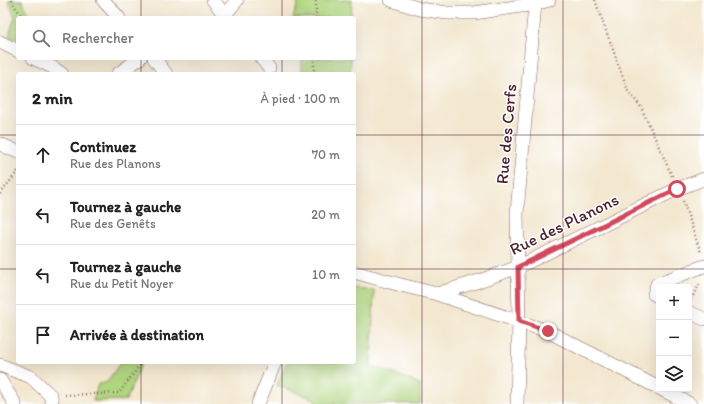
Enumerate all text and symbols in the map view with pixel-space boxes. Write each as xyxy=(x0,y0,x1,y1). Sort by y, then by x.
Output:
search box xyxy=(16,16,356,60)
icon: search xyxy=(30,27,52,49)
text: Rechercher xyxy=(62,29,134,47)
street label: Rue des Cerfs xyxy=(492,83,520,185)
text: 2 min xyxy=(32,88,72,108)
text: À pied · 100 m xyxy=(261,91,340,106)
text: Continuez xyxy=(70,138,136,156)
icon: ahead xyxy=(32,144,54,166)
text: 70 m xyxy=(312,147,340,162)
text: Rue des Planons xyxy=(70,156,161,171)
route start xyxy=(668,180,686,198)
street label: Rue des Planons xyxy=(506,189,622,259)
text: Tournez à gauche xyxy=(70,198,181,216)
icon: left xyxy=(32,204,54,226)
text: 20 m xyxy=(311,207,340,222)
text: Rue des Genêts xyxy=(70,216,156,231)
text: Tournez à gauche xyxy=(70,258,181,276)
icon: left xyxy=(32,264,54,286)
text: 10 m xyxy=(312,267,340,282)
text: Rue du Petit Noyer xyxy=(70,276,173,291)
map controls xyxy=(656,284,692,392)
button: + xyxy=(656,284,692,320)
button: − xyxy=(656,320,692,356)
route end xyxy=(539,322,557,340)
icon: arrive xyxy=(32,324,54,346)
text: Arrivée à destination xyxy=(70,326,204,344)
button: layers xyxy=(656,356,692,392)

